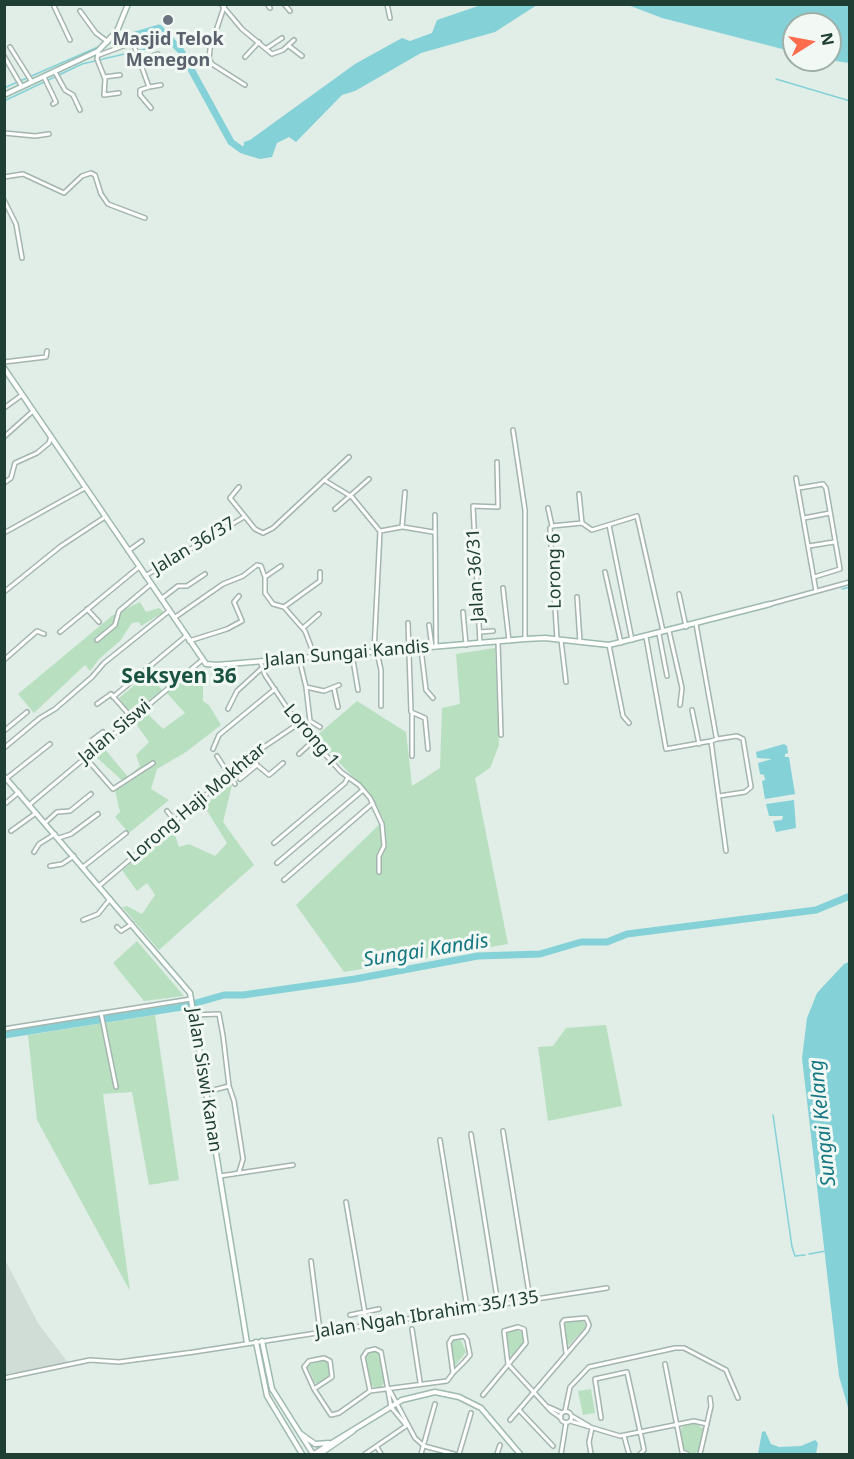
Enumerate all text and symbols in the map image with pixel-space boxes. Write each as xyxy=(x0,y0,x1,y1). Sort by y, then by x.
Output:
north arrow xyxy=(782,12,842,72)
marker: Masjid Telok Menegon xyxy=(161,13,175,27)
place label: Masjid Telok Menegon xyxy=(112,29,224,72)
text: N xyxy=(816,30,840,47)
street label: Jalan 36/37 xyxy=(148,513,240,579)
street label: Jalan 36/31 xyxy=(463,528,489,622)
street label: Lorong 6 xyxy=(544,533,566,609)
street label: Jalan Sungai Kandis xyxy=(264,636,430,672)
district label: Seksyen 36 xyxy=(121,664,237,690)
street label: Jalan Siswi xyxy=(75,696,155,768)
street label: Lorong 1 xyxy=(278,700,344,772)
street label: Lorong Haji Mokhtar xyxy=(123,739,271,867)
water label: Sungai Kandis xyxy=(362,929,490,973)
street label: Jalan Siswi Kanan xyxy=(182,1006,226,1154)
water label: Sungai Kelang xyxy=(804,1058,842,1188)
street label: Jalan Ngah Ibrahim 35/135 xyxy=(314,1287,540,1343)

